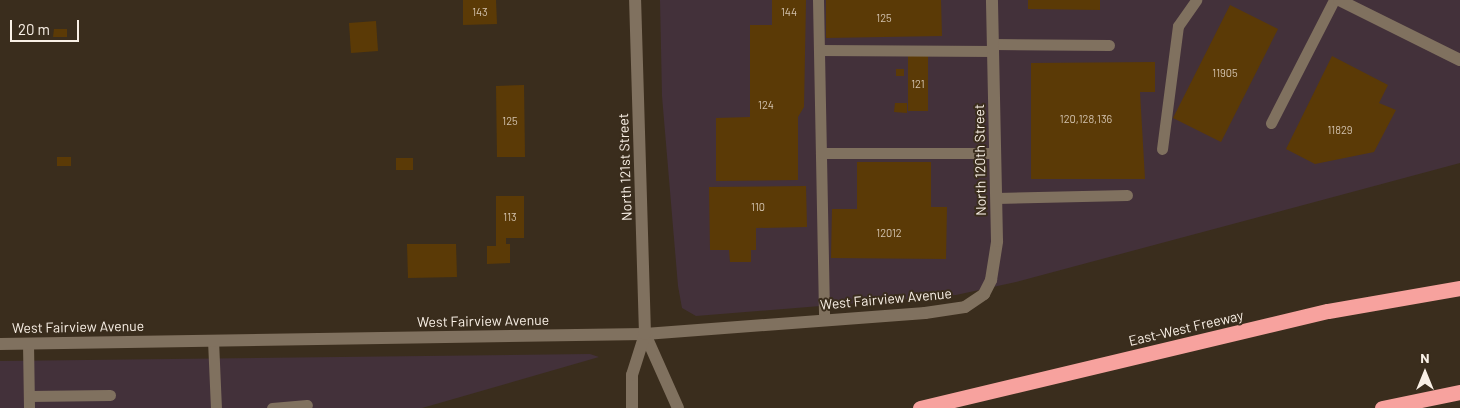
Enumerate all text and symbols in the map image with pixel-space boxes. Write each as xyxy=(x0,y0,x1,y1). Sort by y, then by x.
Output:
house number: 143 xyxy=(472,5,488,19)
house number: 144 xyxy=(781,5,797,19)
scale bar xyxy=(12,10,81,42)
house number: 125 xyxy=(876,11,892,25)
text: 20 m xyxy=(18,20,50,38)
house number: 11905 xyxy=(1212,66,1238,80)
house number: 121 xyxy=(911,77,925,91)
house number: 124 xyxy=(758,98,774,112)
street label: North 120th Street xyxy=(971,104,989,216)
house number: 120,128,136 xyxy=(1060,112,1112,126)
street label: North 121st Street xyxy=(615,113,635,221)
house number: 125 xyxy=(502,114,518,128)
house number: 11829 xyxy=(1327,123,1353,137)
house number: 110 xyxy=(751,200,765,214)
house number: 113 xyxy=(503,210,517,224)
house number: 12012 xyxy=(876,226,902,240)
street label: West Fairview Avenue xyxy=(819,285,953,313)
street label: East-West Freeway xyxy=(1127,307,1245,349)
street label: West Fairview Avenue xyxy=(417,311,549,331)
street label: West Fairview Avenue xyxy=(12,317,144,337)
north arrow xyxy=(1400,348,1450,398)
text: N xyxy=(1420,349,1430,366)

